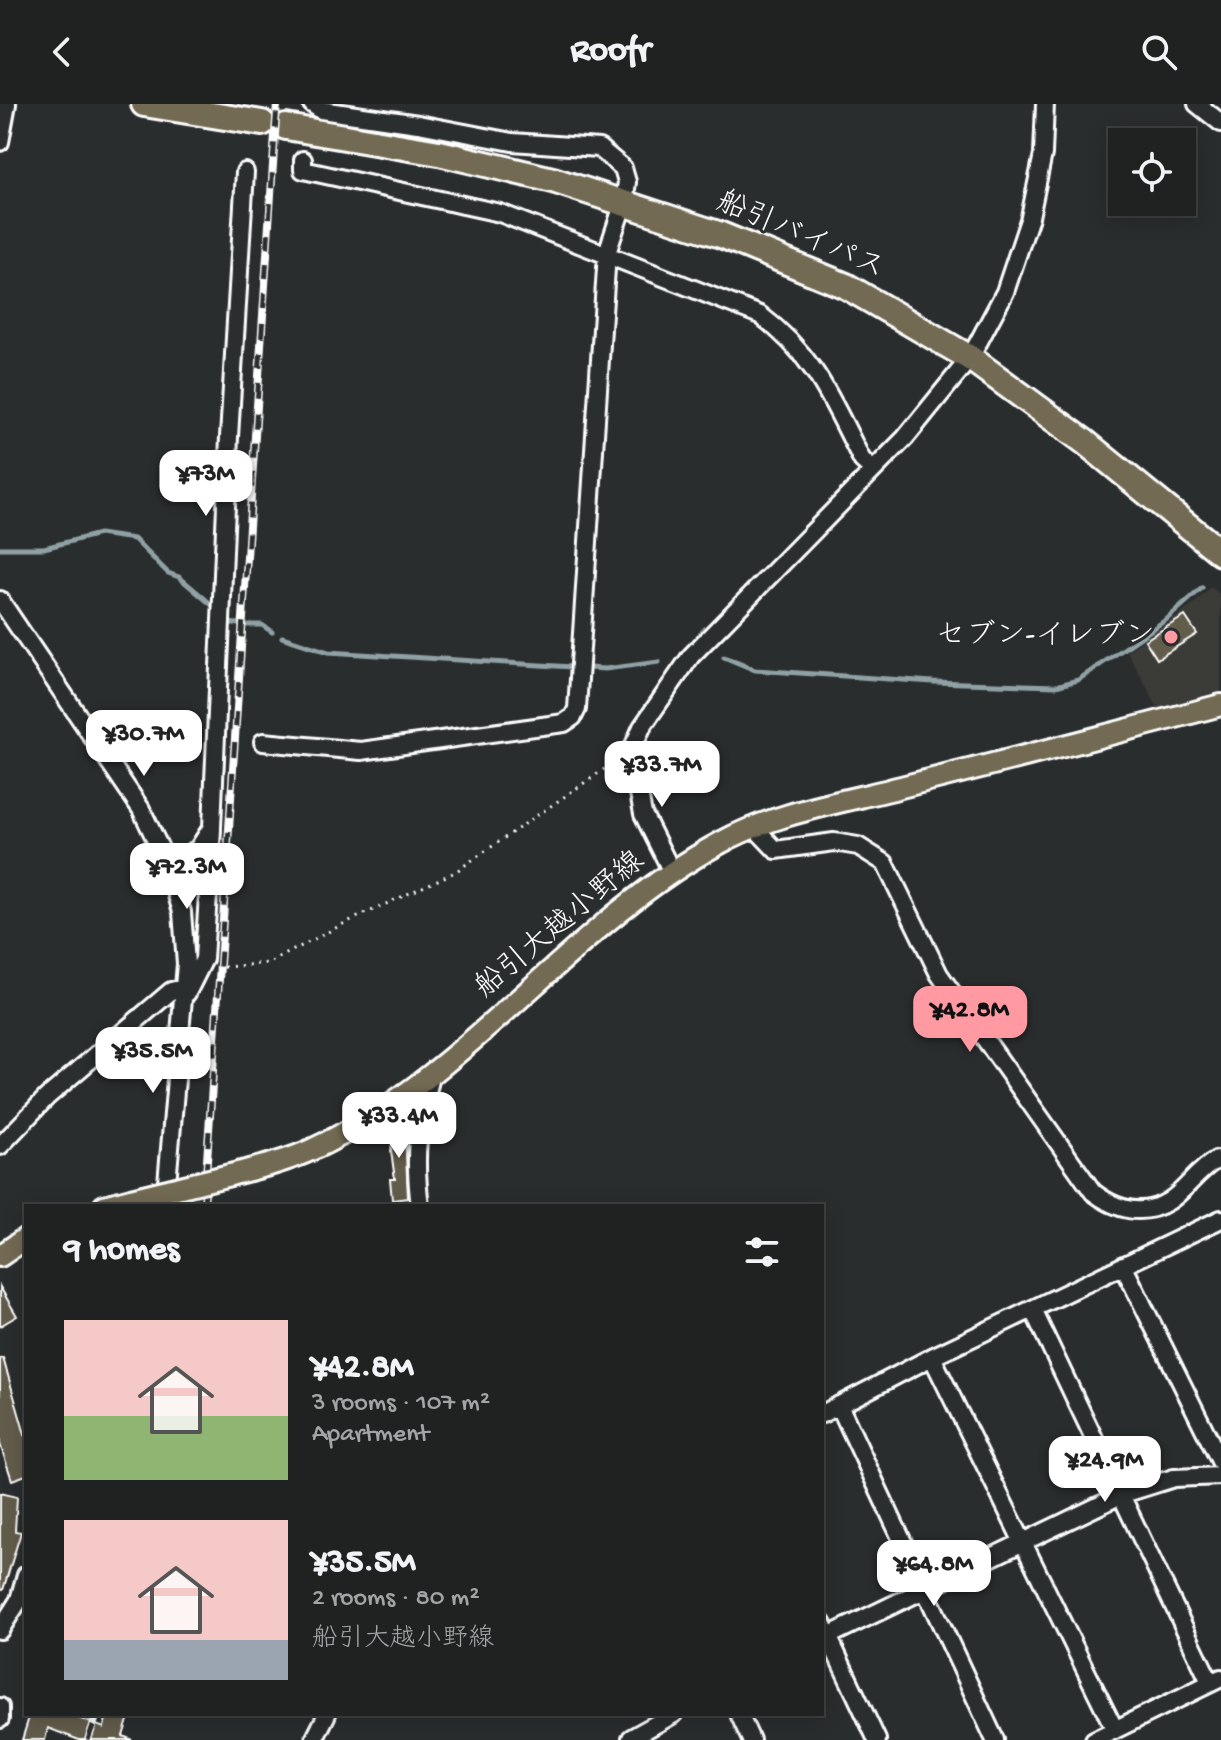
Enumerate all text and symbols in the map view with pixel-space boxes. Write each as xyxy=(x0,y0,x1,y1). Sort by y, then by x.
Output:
icon: back xyxy=(40,30,84,74)
icon: search xyxy=(1137,30,1181,74)
text: Roofr xyxy=(571,31,651,74)
map controls xyxy=(1108,128,1196,216)
button: locate xyxy=(1108,128,1196,216)
street label: 船引バイパス xyxy=(711,184,890,288)
pin: ¥73M xyxy=(159,450,253,518)
text: ¥73M xyxy=(177,460,235,491)
place label: セブン-イレブン xyxy=(936,619,1155,655)
marker: セブン-イレブン xyxy=(1162,628,1180,646)
pin: ¥30.7M xyxy=(79,710,209,778)
text: ¥30.7M xyxy=(104,720,184,751)
pin: ¥33.7M xyxy=(597,741,727,809)
text: ¥33.7M xyxy=(623,751,701,782)
pin: ¥72.3M xyxy=(122,843,252,911)
street label: 船引大越小野線 xyxy=(468,844,653,1007)
text: ¥72.3M xyxy=(148,853,226,884)
pin: ¥42.8M xyxy=(905,986,1035,1054)
text: ¥42.8M xyxy=(931,996,1009,1027)
pin: ¥35.5M xyxy=(88,1027,218,1095)
text: ¥35.5M xyxy=(113,1037,193,1068)
pin: ¥33.4M xyxy=(334,1092,464,1160)
text: ¥33.4M xyxy=(360,1102,438,1133)
icon: filters xyxy=(740,1230,784,1274)
text: 9 homes xyxy=(64,1232,179,1272)
text: ¥42.8M xyxy=(312,1349,413,1389)
icon: home xyxy=(128,1352,224,1448)
text: 3 rooms · 107 m² xyxy=(312,1389,490,1420)
text: Apartment xyxy=(312,1420,429,1451)
pin: ¥24.9M xyxy=(1040,1436,1170,1504)
text: ¥24.9M xyxy=(1067,1446,1143,1477)
pin: ¥64.8M xyxy=(869,1540,999,1608)
text: ¥35.5M xyxy=(312,1544,415,1584)
text: ¥64.8M xyxy=(895,1550,973,1581)
icon: home xyxy=(128,1552,224,1648)
text: 2 rooms · 80 m² xyxy=(312,1584,480,1615)
text: 船引大越小野線 xyxy=(312,1625,494,1656)

